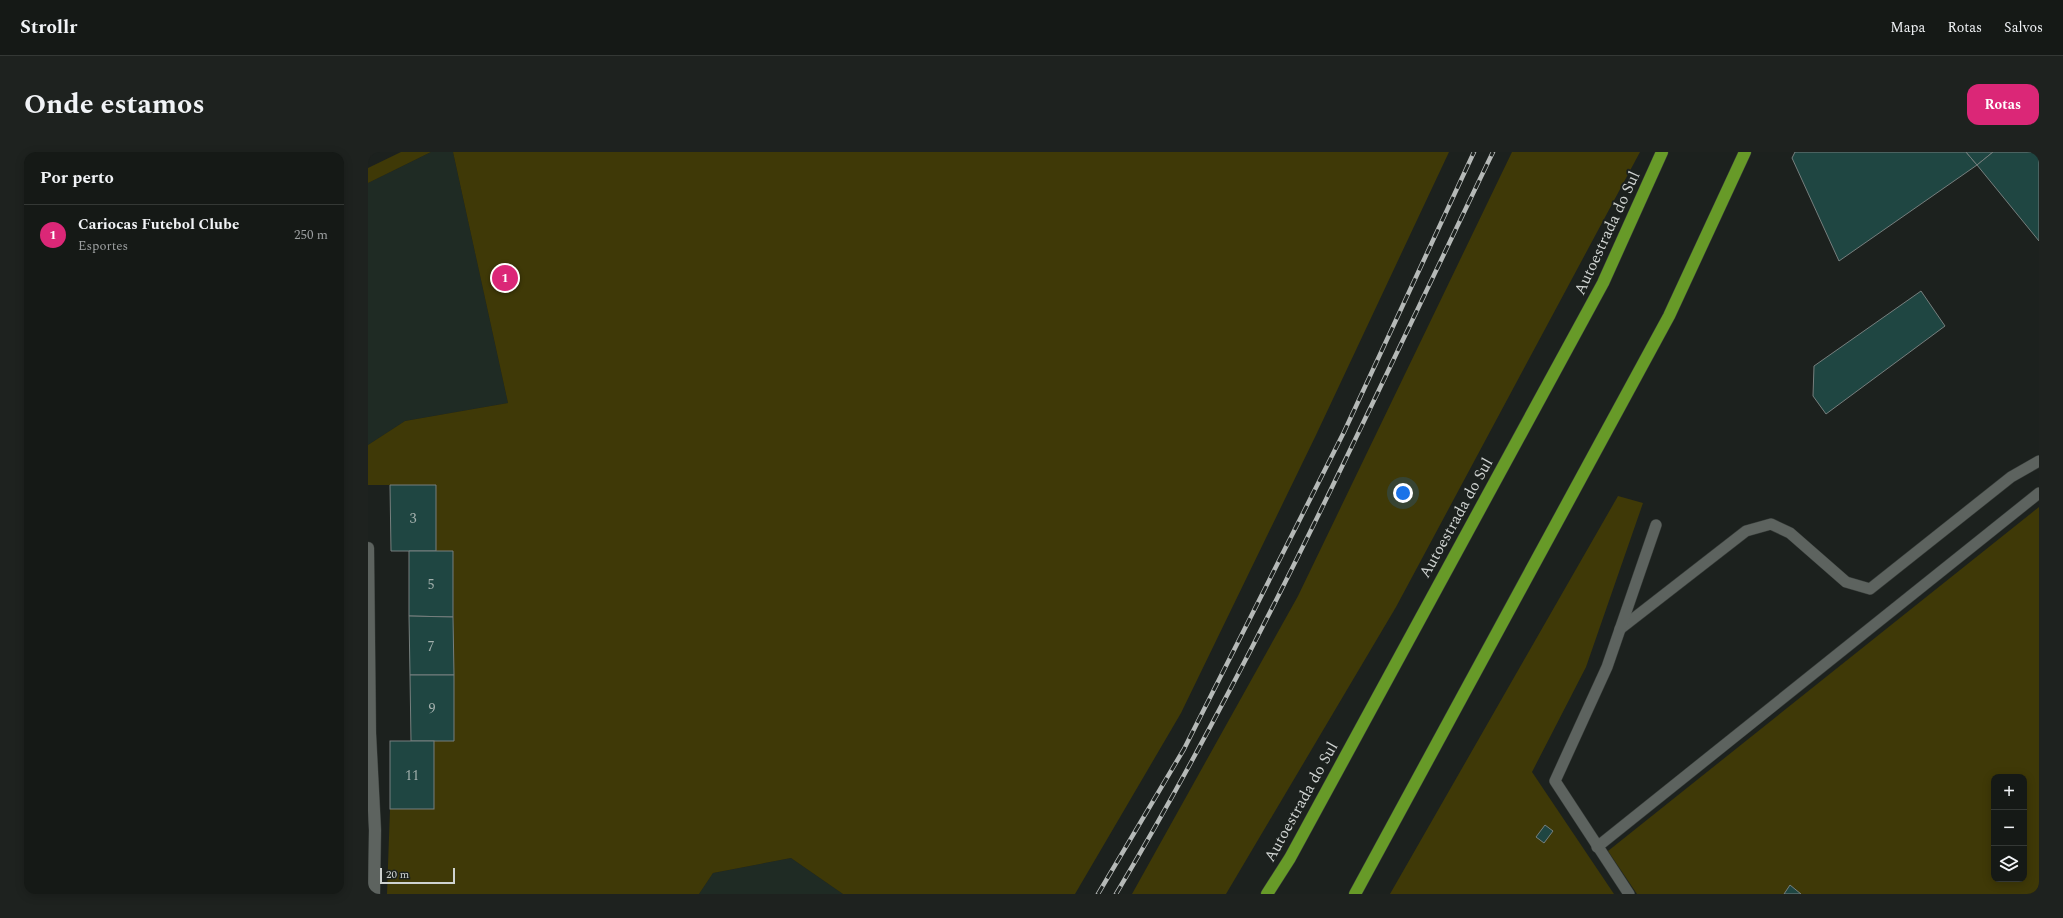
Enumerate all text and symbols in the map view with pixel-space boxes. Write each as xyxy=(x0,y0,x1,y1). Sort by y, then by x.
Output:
text: Strollr xyxy=(20,13,77,42)
text: Mapa xyxy=(1890,17,1925,38)
text: Rotas xyxy=(1947,17,1982,38)
text: Salvos xyxy=(2004,17,2043,38)
text: Onde estamos xyxy=(24,83,205,126)
button: Rotas xyxy=(1967,84,2039,125)
text: Por perto xyxy=(40,165,114,191)
street label: Autoestrada do Sul xyxy=(1568,167,1646,299)
text: Cariocas Futebol Clube xyxy=(78,213,239,236)
text: 1 xyxy=(49,225,57,245)
text: 250 m xyxy=(294,225,328,245)
text: Esportes xyxy=(78,236,128,256)
pin: 1 xyxy=(492,263,518,293)
street label: Autoestrada do Sul xyxy=(1413,453,1499,583)
your location xyxy=(1393,483,1413,503)
house number: 3 xyxy=(410,508,417,529)
house number: 5 xyxy=(428,574,435,595)
house number: 7 xyxy=(428,636,435,657)
house number: 9 xyxy=(429,698,436,719)
street label: Autoestrada do Sul xyxy=(1258,737,1344,867)
house number: 11 xyxy=(405,765,419,786)
map controls xyxy=(1991,774,2027,882)
button: + xyxy=(1991,774,2027,810)
button: − xyxy=(1991,810,2027,846)
button: layers xyxy=(1991,846,2027,882)
scale bar xyxy=(380,866,455,885)
text: 20 m xyxy=(386,866,409,883)

